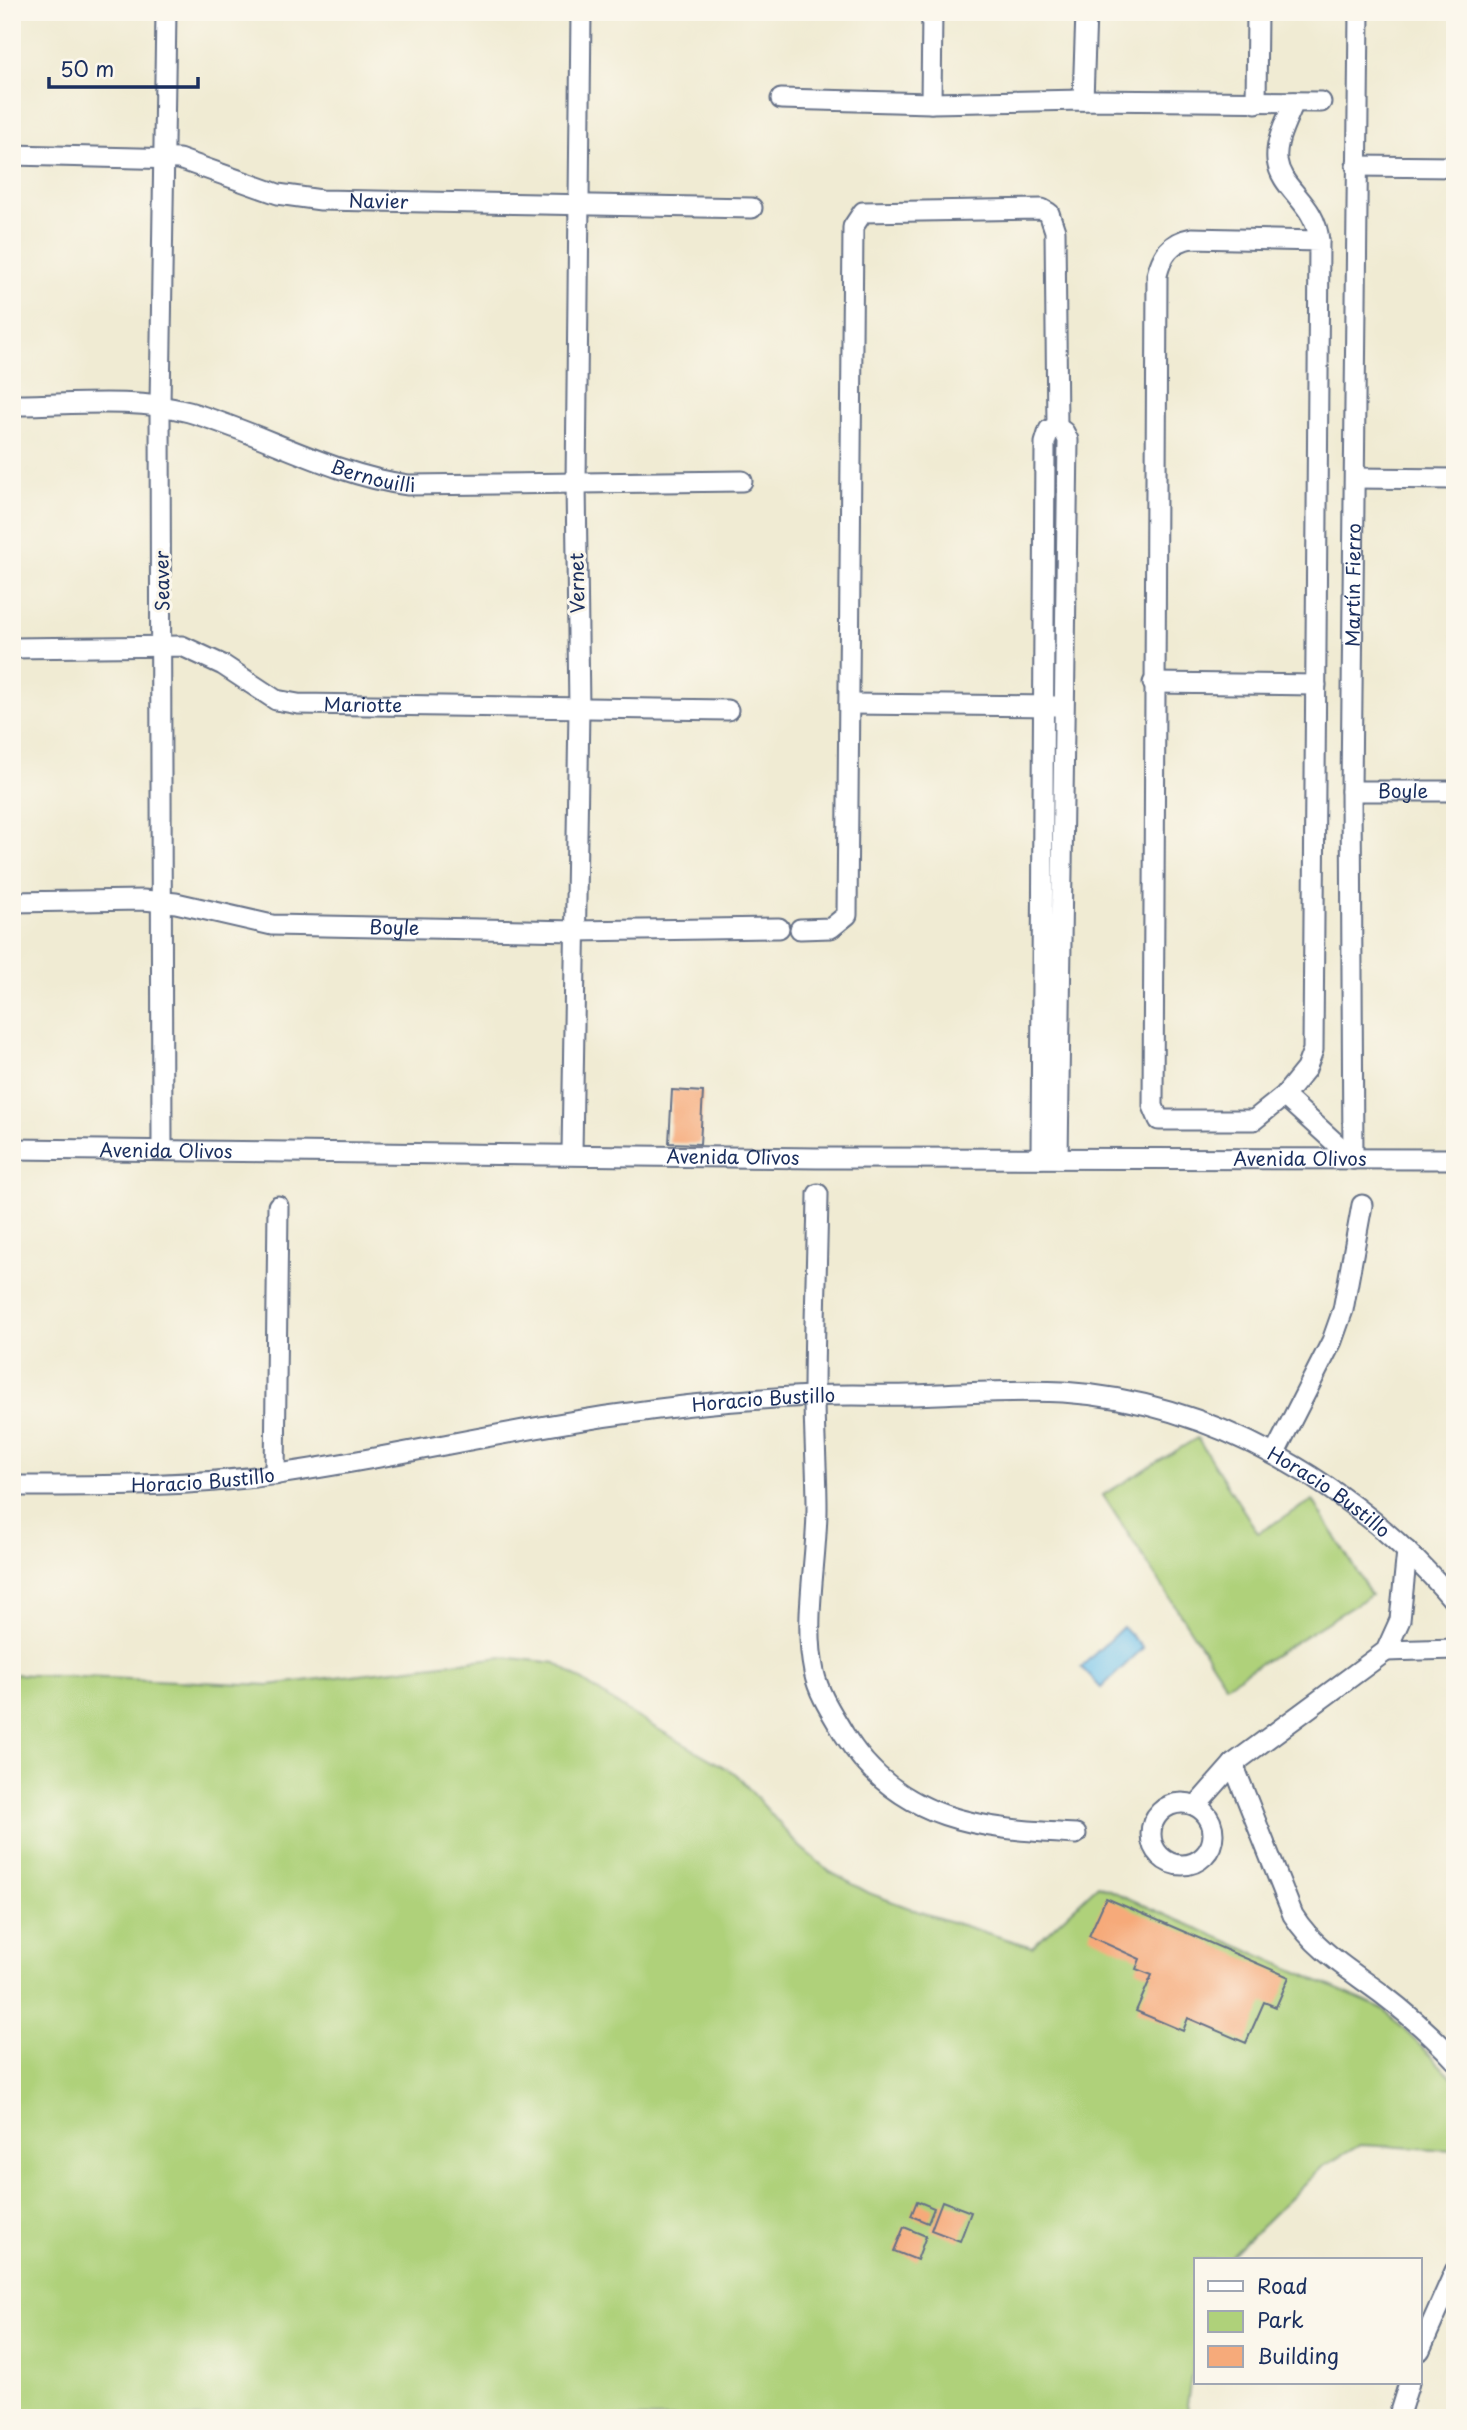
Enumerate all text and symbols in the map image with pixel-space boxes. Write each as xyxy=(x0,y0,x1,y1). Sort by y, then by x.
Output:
scale bar xyxy=(49,46,198,90)
text: 50 m xyxy=(60,52,114,84)
street label: Navier xyxy=(348,186,409,215)
street label: Bernouilli xyxy=(327,451,415,498)
street label: Martín Fierro xyxy=(1337,523,1367,647)
street label: Seaver xyxy=(146,550,176,612)
street label: Vernet xyxy=(561,552,591,614)
street label: Mariotte xyxy=(323,689,402,718)
street label: Boyle xyxy=(1378,776,1428,804)
street label: Boyle xyxy=(369,912,420,941)
street label: Avenida Olivos xyxy=(99,1135,233,1164)
street label: Avenida Olivos xyxy=(666,1141,800,1171)
street label: Avenida Olivos xyxy=(1233,1144,1367,1172)
street label: Horacio Bustillo xyxy=(690,1380,836,1418)
street label: Horacio Bustillo xyxy=(1263,1439,1397,1543)
street label: Horacio Bustillo xyxy=(131,1460,276,1498)
legend xyxy=(1194,2258,1422,2384)
text: Road xyxy=(1257,2269,1308,2301)
text: Park xyxy=(1257,2303,1304,2335)
text: Building xyxy=(1257,2339,1339,2371)

